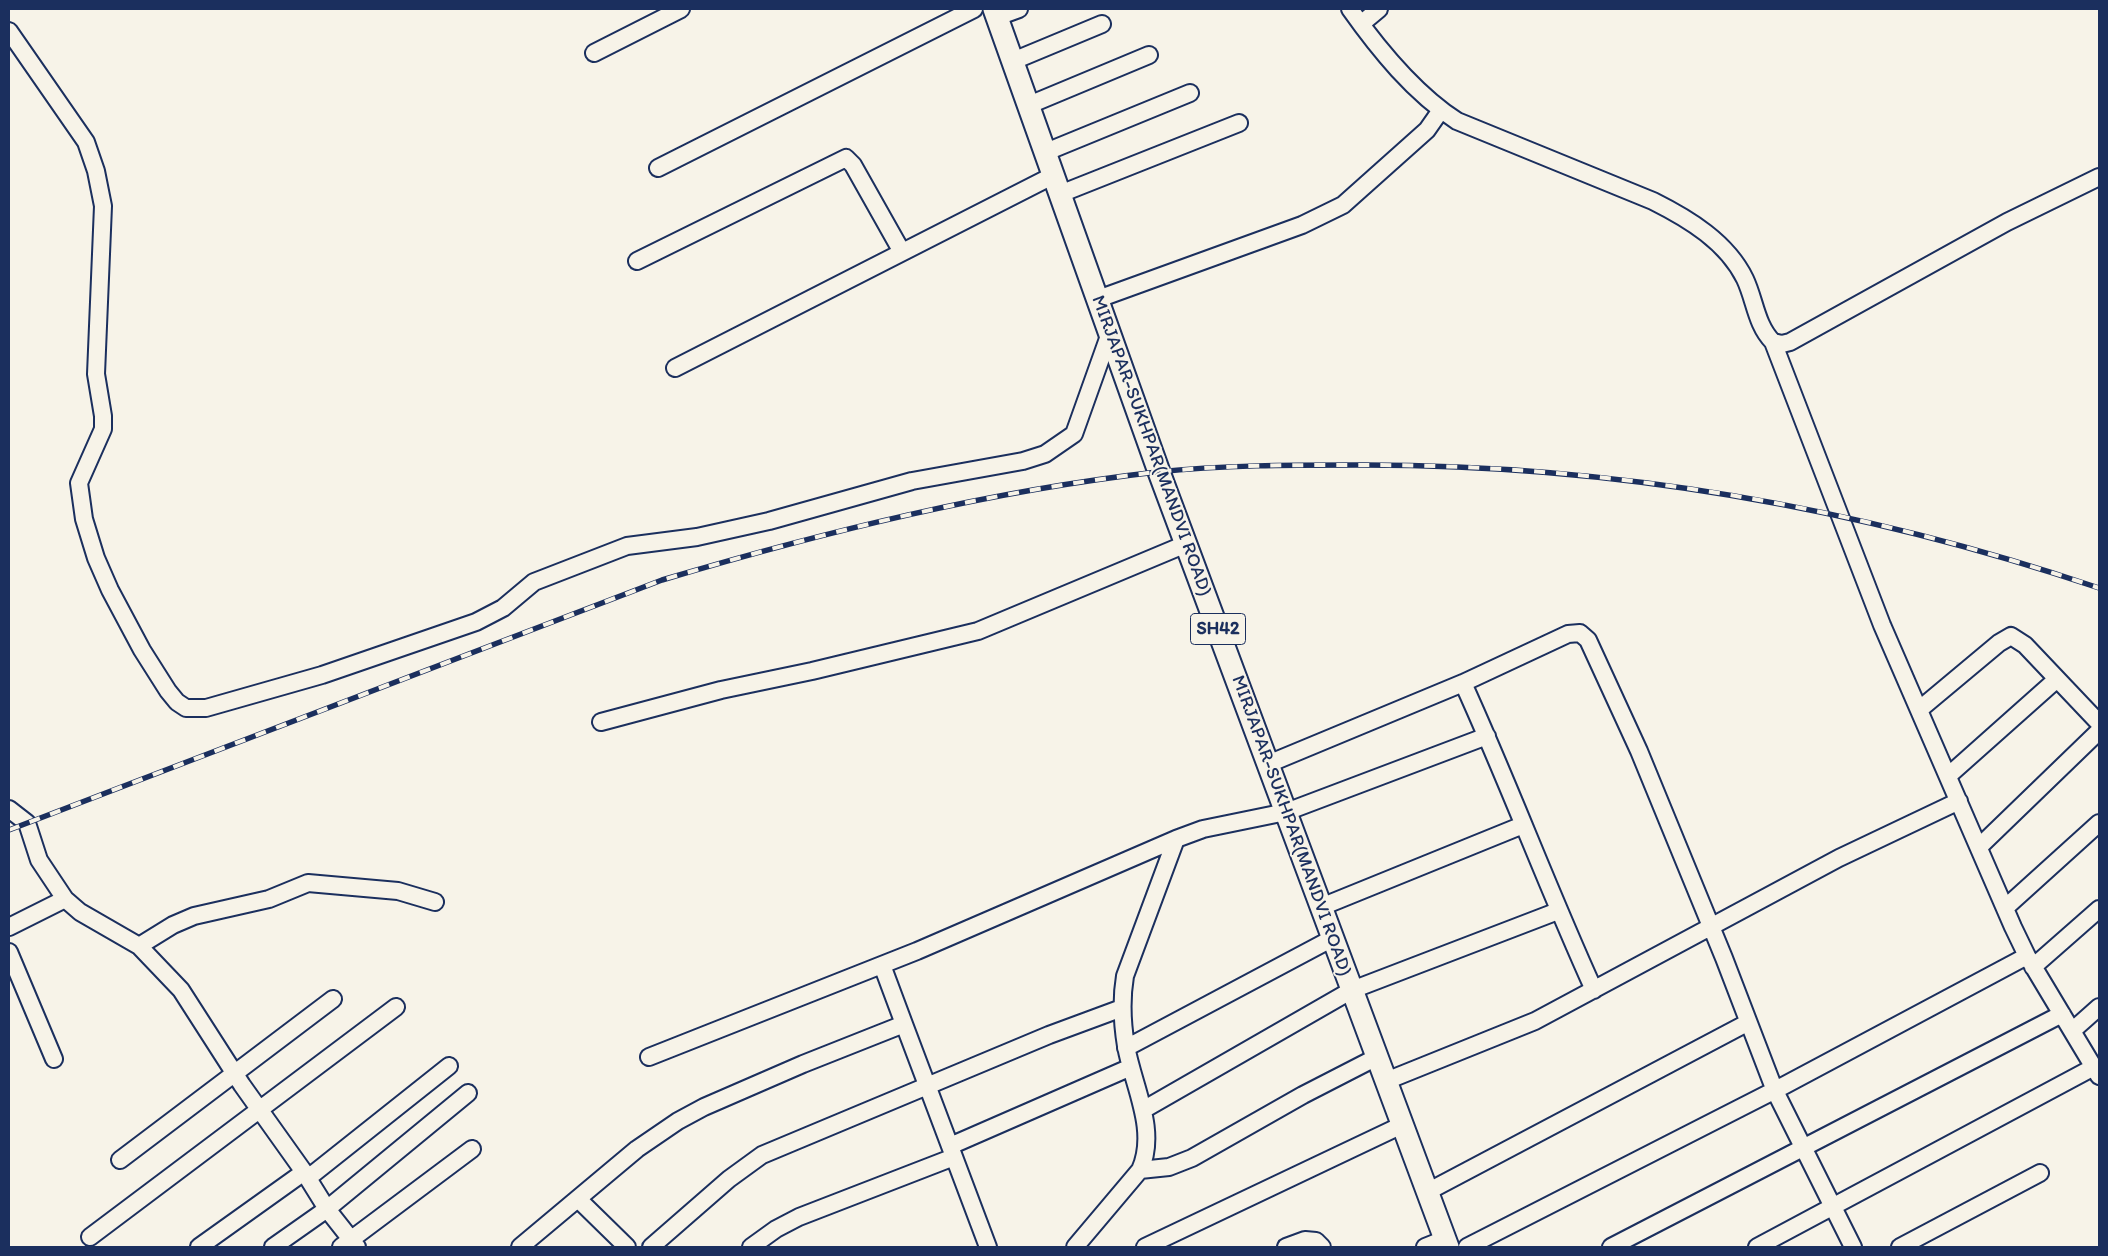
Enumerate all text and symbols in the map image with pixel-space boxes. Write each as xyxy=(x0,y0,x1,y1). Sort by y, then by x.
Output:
street label: MIRJAPAR-SUKHPAR(MANDVI ROAD) xyxy=(1086,293,1216,599)
road number: SH42 xyxy=(1190,614,1246,644)
street label: MIRJAPAR-SUKHPAR(MANDVI ROAD) xyxy=(1226,673,1356,979)

